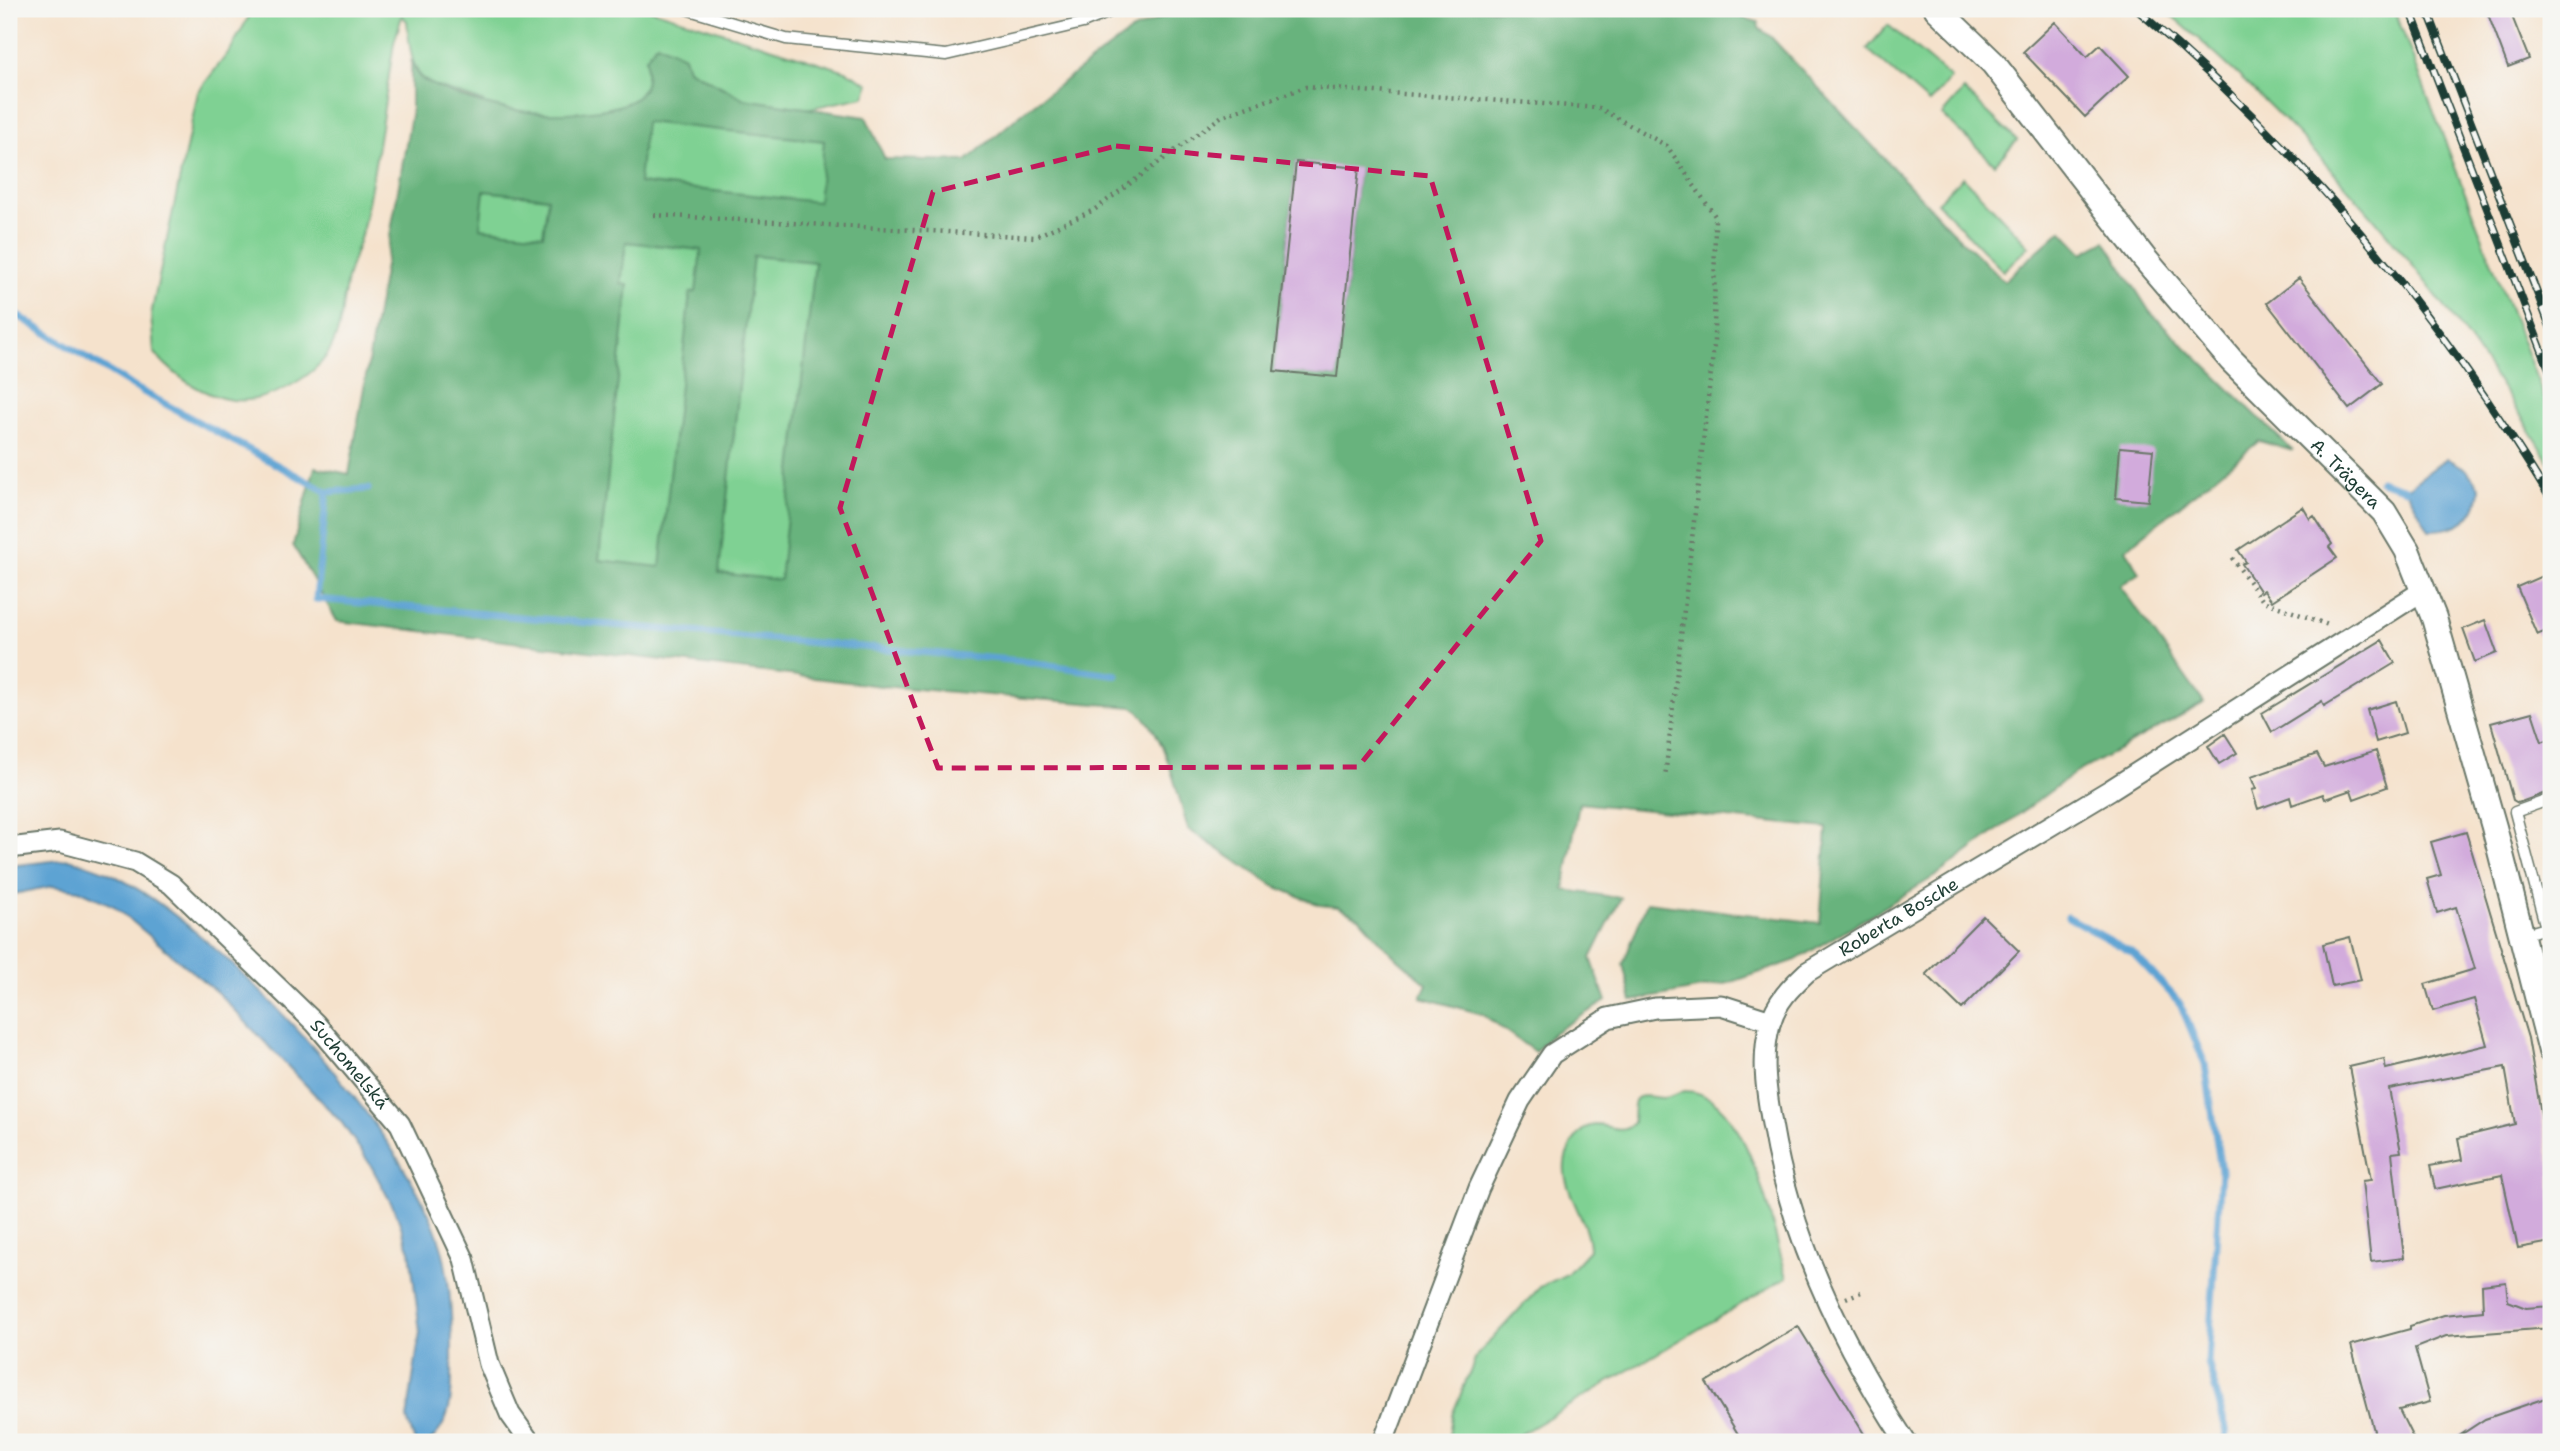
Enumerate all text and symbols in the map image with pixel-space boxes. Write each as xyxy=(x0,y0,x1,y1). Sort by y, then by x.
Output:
street label: A. Trägera xyxy=(2305,433,2386,514)
street label: Roberta Bosche xyxy=(1834,872,1963,962)
street label: Suchomelská xyxy=(305,1014,395,1114)

